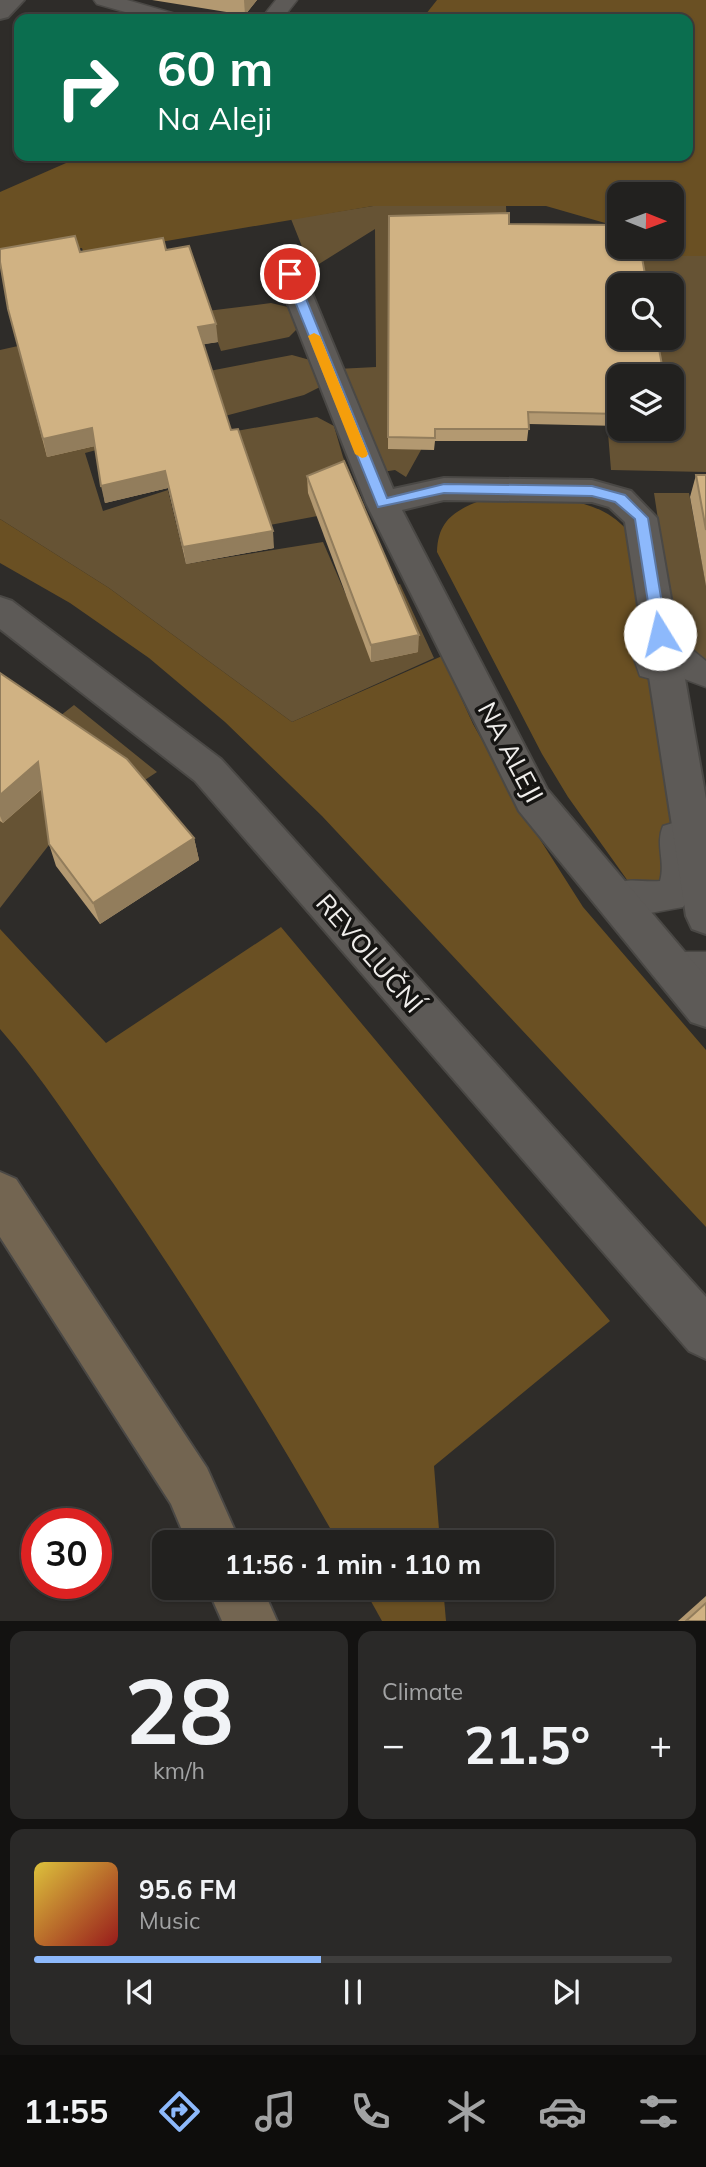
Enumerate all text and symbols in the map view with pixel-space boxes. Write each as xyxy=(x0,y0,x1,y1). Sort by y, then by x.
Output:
text: 60 m xyxy=(157,37,273,98)
icon: right xyxy=(42,42,133,133)
text: Na Aleji xyxy=(157,98,272,138)
north arrow xyxy=(607,182,684,259)
map controls xyxy=(607,182,684,441)
pin xyxy=(260,244,320,304)
icon: arrive xyxy=(271,255,309,293)
button: search xyxy=(607,273,684,350)
button: layers xyxy=(607,364,684,441)
position arrow xyxy=(623,597,697,671)
street label: NA ALEJI xyxy=(471,696,551,808)
street label: REVOLUČNÍ xyxy=(309,887,432,1020)
speed limit sign: 30 xyxy=(21,1508,112,1599)
text: 11:56 · 1 min · 110 m xyxy=(225,1548,481,1581)
text: 28 xyxy=(124,1653,234,1767)
text: Climate xyxy=(382,1677,463,1706)
text: 21.5° xyxy=(464,1712,590,1777)
text: − xyxy=(382,1720,405,1768)
text: + xyxy=(649,1720,672,1768)
text: km/h xyxy=(153,1756,205,1785)
text: 95.6 FM xyxy=(139,1873,237,1906)
text: Music xyxy=(139,1906,200,1935)
icon: previous xyxy=(121,1973,159,2011)
icon: pause xyxy=(334,1973,372,2011)
icon: next xyxy=(547,1973,585,2011)
icon: directions xyxy=(155,2087,204,2136)
icon: music xyxy=(251,2087,300,2136)
icon: phone xyxy=(346,2087,395,2136)
icon: climate xyxy=(442,2087,491,2136)
icon: car xyxy=(538,2087,587,2136)
icon: filters xyxy=(634,2087,683,2136)
text: 11:55 xyxy=(23,2091,108,2131)

